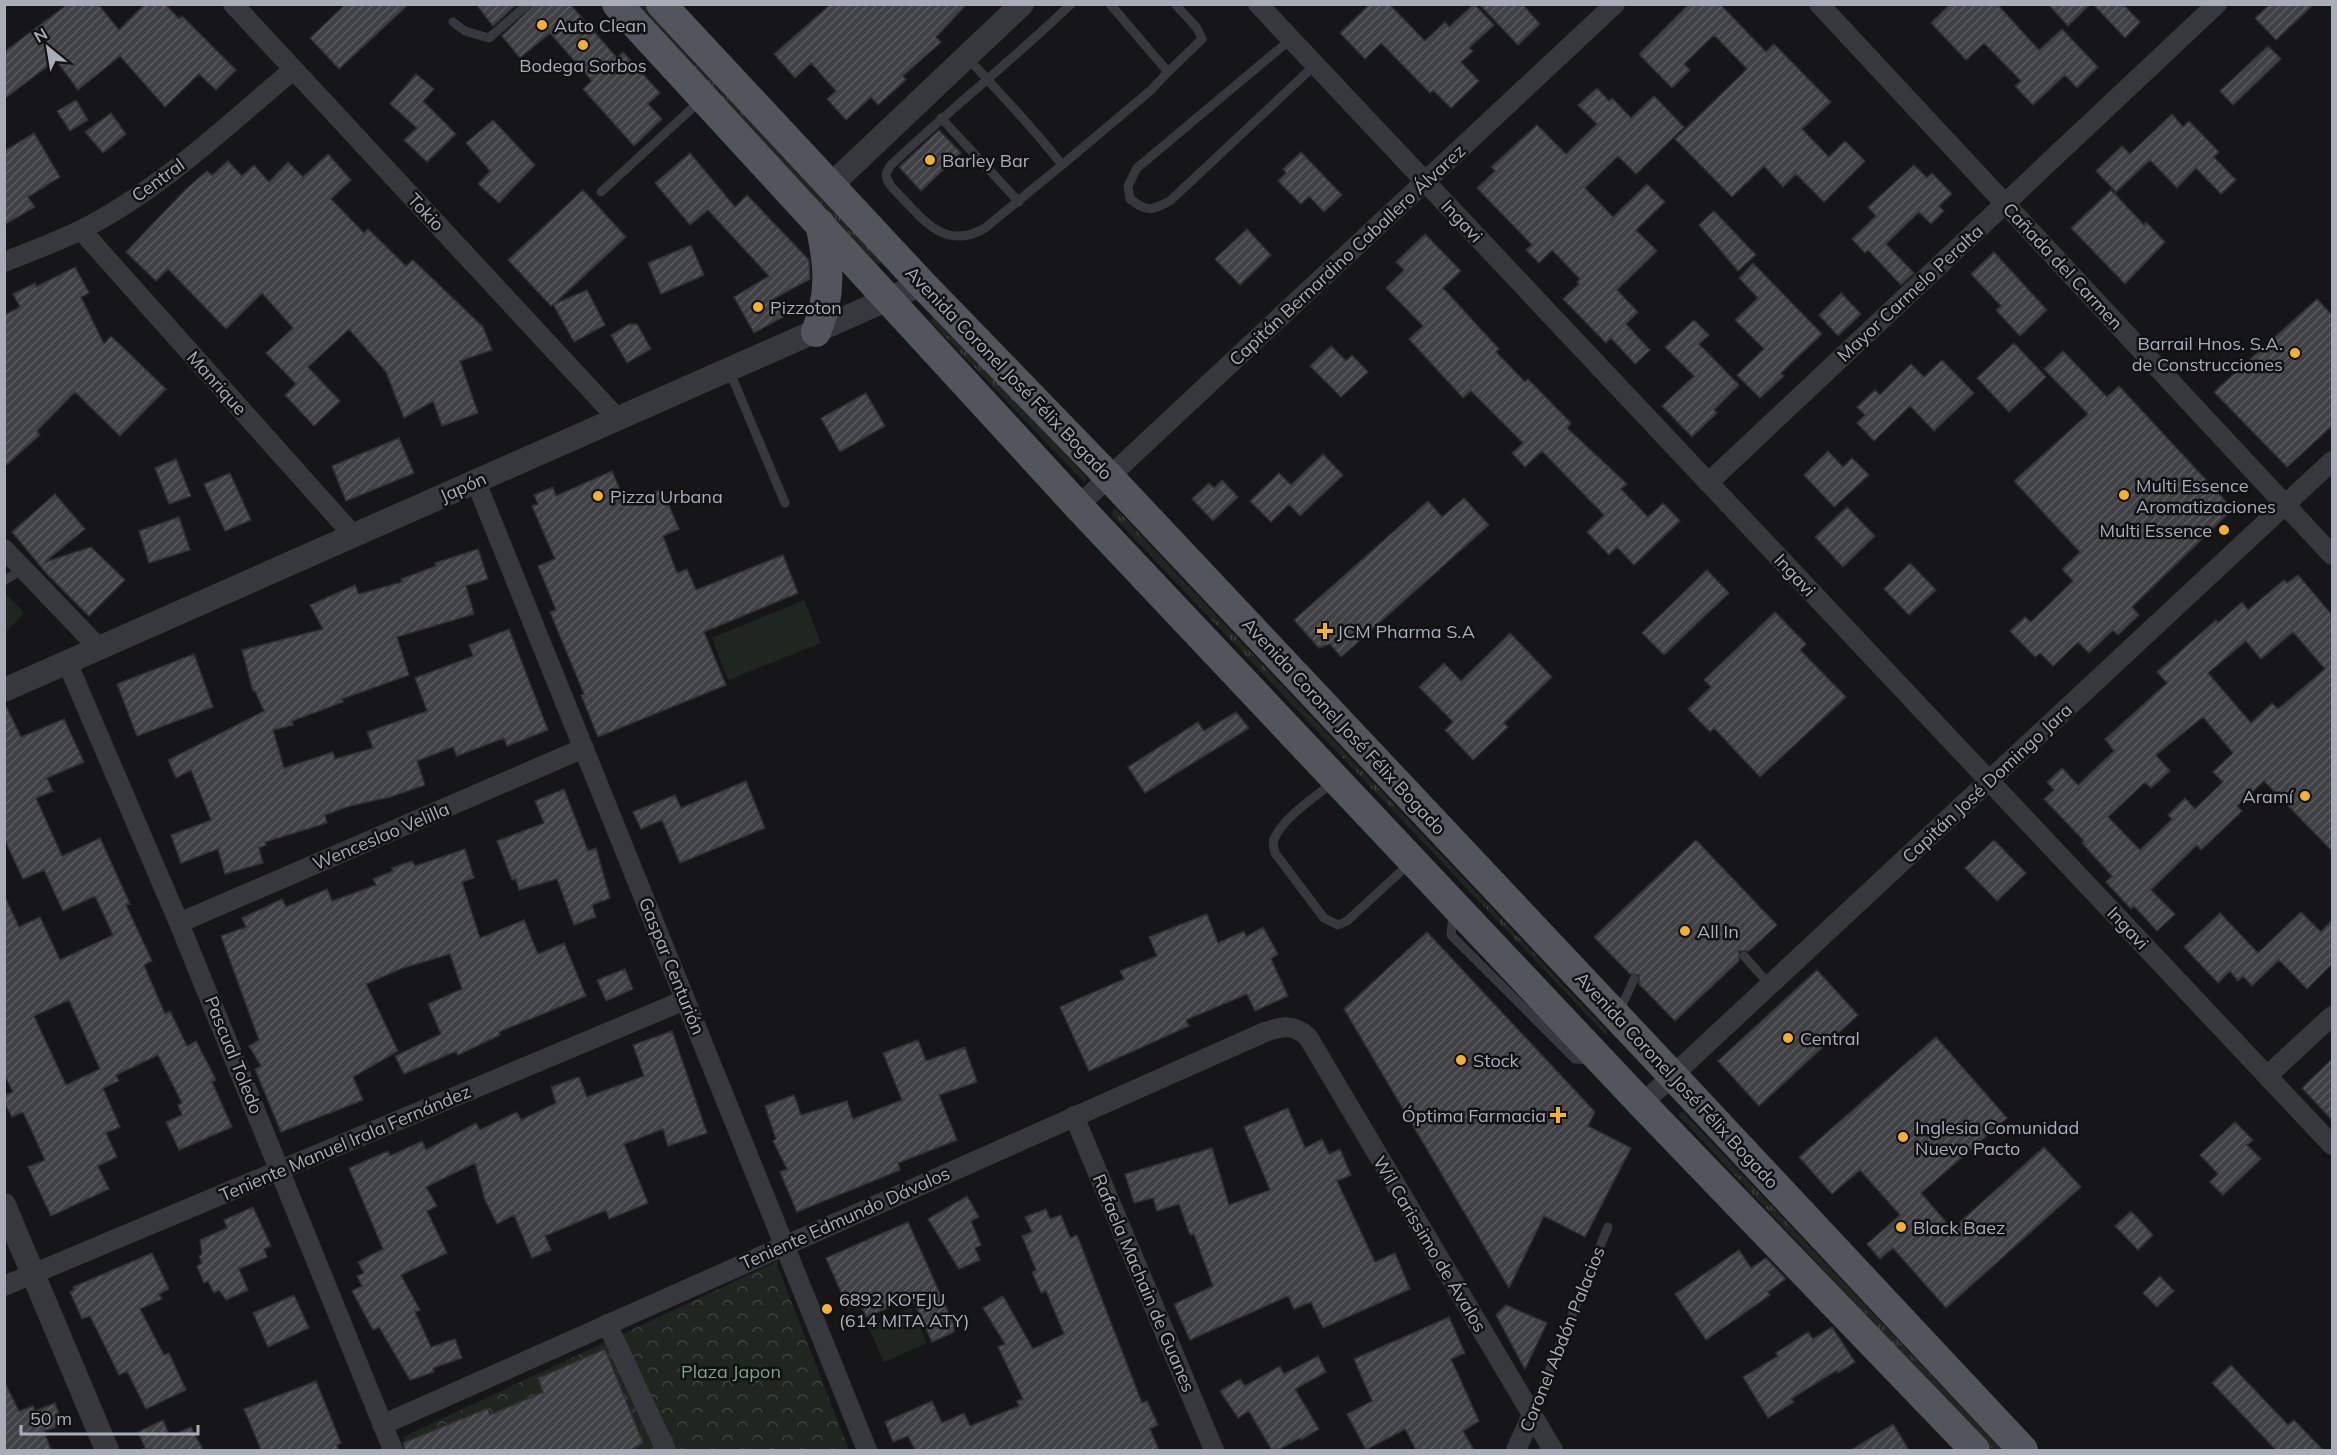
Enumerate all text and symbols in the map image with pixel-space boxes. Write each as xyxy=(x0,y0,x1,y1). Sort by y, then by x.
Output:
place label: Auto Clean xyxy=(554,14,647,37)
north arrow xyxy=(18,18,78,78)
marker: Auto Clean xyxy=(535,18,549,32)
text: N xyxy=(30,23,51,47)
marker: Bodega Sorbos xyxy=(576,38,590,52)
place label: Bodega Sorbos xyxy=(519,54,647,77)
street label: Capitán Bernardino Caballero Álvarez xyxy=(1224,139,1470,371)
place label: Barley Bar xyxy=(942,149,1030,172)
street label: Central xyxy=(127,153,189,207)
marker: Barley Bar xyxy=(923,153,937,167)
street label: Tokio xyxy=(403,188,449,236)
street label: Ingavi xyxy=(1436,195,1488,247)
street label: Cañada del Carmen xyxy=(1998,198,2128,334)
street label: Mayor Carmelo Peralta xyxy=(1832,219,1988,367)
street label: Avenida Coronel José Félix Bogado xyxy=(901,261,1117,485)
place label: Pizzoton xyxy=(770,296,842,319)
marker: Pizzoton xyxy=(751,300,765,314)
place label: Barrail Hnos. S.A. de Construcciones xyxy=(2132,332,2283,376)
street label: Manrique xyxy=(182,346,252,420)
marker: Barrail Hnos. S.A. de Construcciones xyxy=(2288,346,2302,360)
street label: Japón xyxy=(436,467,490,507)
place label: Multi Essence Aromatizaciones xyxy=(2136,474,2276,518)
place label: Pizza Urbana xyxy=(610,485,723,508)
marker: Multi Essence Aromatizaciones xyxy=(2117,488,2131,502)
marker: Pizza Urbana xyxy=(591,489,605,503)
place label: Multi Essence xyxy=(2099,519,2212,542)
marker: Multi Essence xyxy=(2217,523,2231,537)
street label: Ingavi xyxy=(1769,549,1821,601)
street label: Avenida Coronel José Félix Bogado xyxy=(1237,613,1451,839)
place label: JCM Pharma S.A xyxy=(1337,620,1475,643)
marker: JCM Pharma S.A xyxy=(1318,624,1332,638)
street label: Capitán José Domingo Jara xyxy=(1897,698,2077,868)
place label: Aramí xyxy=(2242,785,2295,808)
marker: Aramí xyxy=(2298,789,2312,803)
street label: Wenceslao Velilla xyxy=(309,797,453,875)
street label: Gaspar Centurión xyxy=(634,894,710,1038)
street label: Ingavi xyxy=(2102,902,2154,954)
place label: All In xyxy=(1697,920,1739,943)
marker: All In xyxy=(1678,924,1692,938)
street label: Avenida Coronel José Félix Bogado xyxy=(1570,967,1784,1193)
street label: Pascual Toledo xyxy=(200,993,268,1117)
place label: Central xyxy=(1800,1027,1860,1050)
marker: Central xyxy=(1781,1031,1795,1045)
place label: Stock xyxy=(1473,1049,1520,1072)
marker: Stock xyxy=(1454,1053,1468,1067)
street label: Teniente Manuel Irala Fernández xyxy=(216,1080,474,1206)
place label: Óptima Farmacia xyxy=(1402,1104,1546,1127)
marker: Óptima Farmacia xyxy=(1551,1108,1565,1122)
place label: Inglesia Comunidad Nuevo Pacto xyxy=(1915,1116,2079,1160)
marker: Inglesia Comunidad Nuevo Pacto xyxy=(1896,1130,1910,1144)
street label: Wil Carissimo de Ávalos xyxy=(1368,1152,1492,1336)
street label: Teniente Edmundo Dávalos xyxy=(737,1161,953,1275)
street label: Rafaela Machain de Guanes xyxy=(1088,1171,1200,1395)
place label: Black Baez xyxy=(1913,1216,2005,1239)
marker: Black Baez xyxy=(1894,1220,1908,1234)
street label: Coronel Abdón Palacios xyxy=(1514,1243,1610,1435)
place label: 6892 KO'EJU (614 MITA ATY) xyxy=(839,1288,969,1332)
marker: 6892 KO'EJU (614 MITA ATY) xyxy=(820,1302,834,1316)
park label: Plaza Japon xyxy=(681,1360,781,1383)
scale bar xyxy=(21,1398,198,1436)
text: 50 m xyxy=(30,1407,72,1430)

